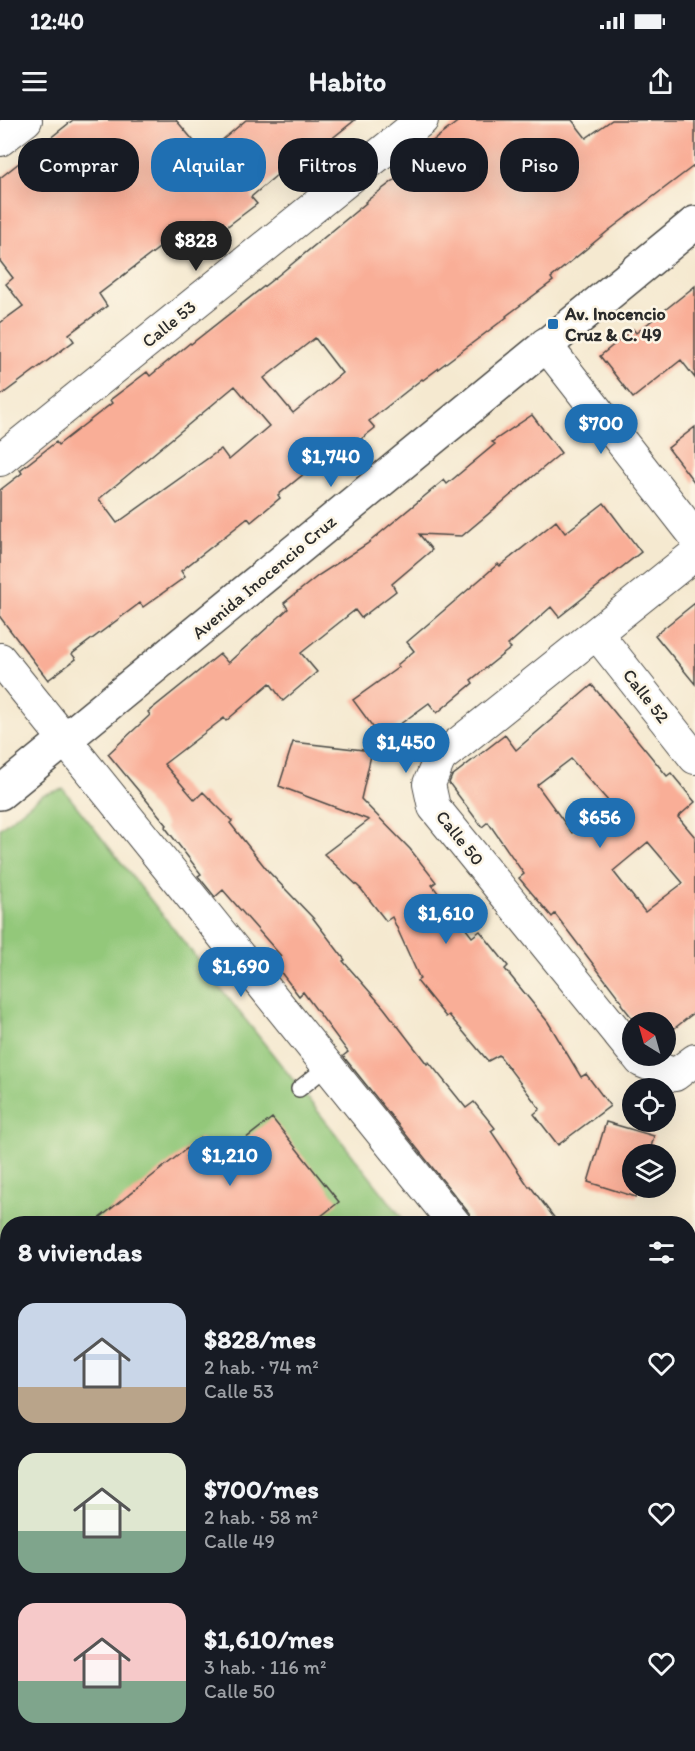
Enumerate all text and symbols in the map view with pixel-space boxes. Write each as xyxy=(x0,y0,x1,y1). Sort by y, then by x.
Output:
text: 12:40 xyxy=(30,8,84,35)
icon: menu xyxy=(18,65,51,98)
text: Habito xyxy=(309,65,386,98)
icon: share xyxy=(644,65,677,98)
chip: Comprar xyxy=(18,138,139,192)
chip: Alquilar xyxy=(151,138,266,192)
chip: Filtros xyxy=(278,138,378,192)
chip: Nuevo xyxy=(390,138,488,192)
chip: Piso xyxy=(500,138,579,192)
pin: $828 xyxy=(160,221,232,272)
text: $828 xyxy=(175,228,217,252)
street label: Calle 53 xyxy=(138,296,201,352)
place label: Av. Inocencio Cruz & C. 49 xyxy=(564,303,666,346)
marker: Av. Inocencio Cruz & C. 49 xyxy=(546,317,560,331)
pin: $700 xyxy=(565,404,637,455)
text: $700 xyxy=(579,411,623,435)
pin: $1,740 xyxy=(282,437,380,488)
text: $1,740 xyxy=(302,444,360,468)
street label: Avenida Inocencio Cruz xyxy=(187,510,341,644)
street label: Calle 52 xyxy=(618,665,674,728)
pin: $1,450 xyxy=(357,723,455,774)
text: $1,450 xyxy=(377,730,436,754)
pin: $656 xyxy=(564,798,636,849)
text: $656 xyxy=(579,805,621,829)
street label: Calle 50 xyxy=(431,806,489,870)
pin: $1,610 xyxy=(397,894,495,945)
text: $1,610 xyxy=(418,901,474,925)
pin: $1,690 xyxy=(192,947,290,998)
text: $1,690 xyxy=(212,954,270,978)
north arrow xyxy=(622,1012,676,1066)
map controls xyxy=(622,1012,676,1198)
button: locate xyxy=(622,1078,676,1132)
pin: $1,210 xyxy=(181,1136,279,1187)
text: $1,210 xyxy=(202,1143,258,1167)
button: layers xyxy=(622,1144,676,1198)
text: 8 viviendas xyxy=(18,1236,142,1268)
icon: filters xyxy=(645,1236,678,1269)
text: $828/mes xyxy=(204,1323,316,1355)
icon: home xyxy=(66,1327,138,1399)
icon: heart xyxy=(645,1347,678,1380)
text: 2 hab. · 74 m² xyxy=(204,1355,319,1379)
text: Calle 53 xyxy=(204,1379,274,1403)
text: $700/mes xyxy=(204,1473,319,1505)
icon: home xyxy=(66,1477,138,1549)
icon: heart xyxy=(645,1497,678,1530)
text: 2 hab. · 58 m² xyxy=(204,1505,318,1529)
text: Calle 49 xyxy=(204,1529,275,1553)
text: $1,610/mes xyxy=(204,1623,334,1655)
icon: home xyxy=(66,1627,138,1699)
icon: heart xyxy=(645,1647,678,1680)
text: 3 hab. · 116 m² xyxy=(204,1655,326,1679)
text: Calle 50 xyxy=(204,1679,275,1703)

